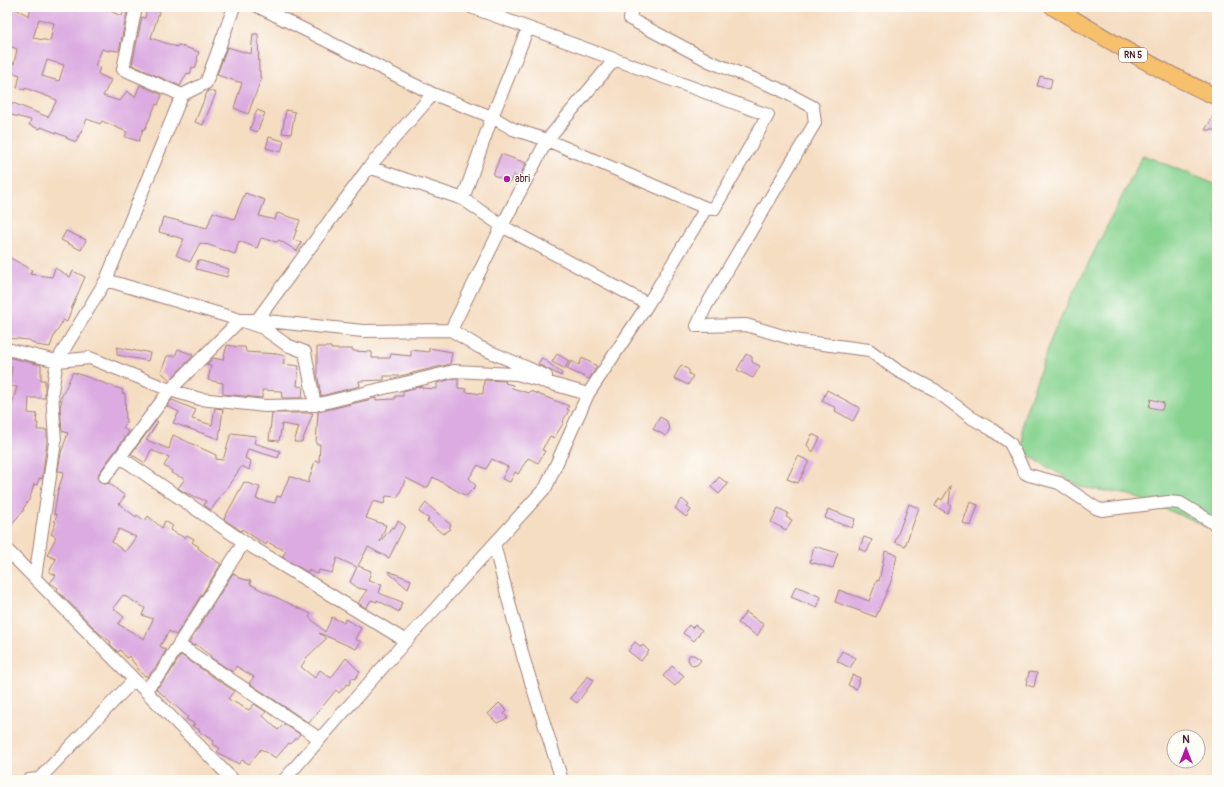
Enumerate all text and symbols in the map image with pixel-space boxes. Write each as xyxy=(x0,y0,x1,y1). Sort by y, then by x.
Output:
road number: RN 5 xyxy=(1119,48,1147,62)
place label: abri xyxy=(515,173,530,185)
marker: abri xyxy=(502,174,512,184)
north arrow xyxy=(1166,729,1206,769)
text: N xyxy=(1182,733,1190,746)

